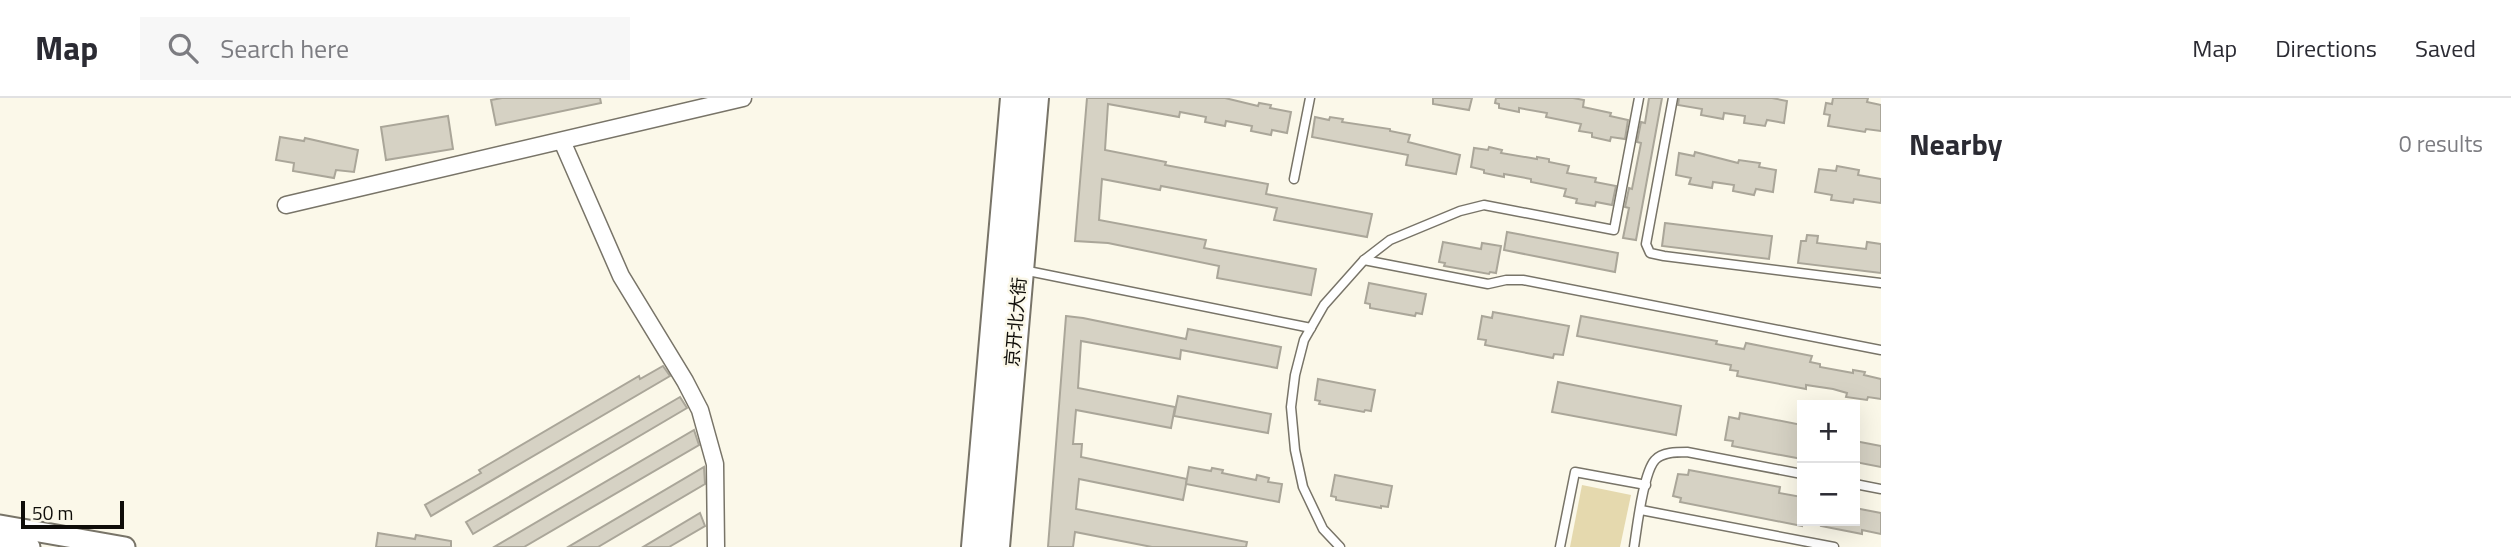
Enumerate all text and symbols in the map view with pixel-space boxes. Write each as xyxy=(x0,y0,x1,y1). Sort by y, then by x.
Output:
search box xyxy=(140,17,630,80)
text: Map xyxy=(35,23,98,73)
icon: search xyxy=(164,29,202,67)
text: Search here xyxy=(220,29,349,68)
text: Map xyxy=(2192,30,2237,66)
text: Directions xyxy=(2275,30,2377,66)
text: Saved xyxy=(2415,30,2476,66)
text: Nearby xyxy=(1909,121,2002,167)
text: 0 results xyxy=(2399,126,2483,161)
street label: 京开北大街 xyxy=(998,276,1033,368)
map controls xyxy=(1797,400,1860,526)
button: + xyxy=(1797,400,1860,463)
button: − xyxy=(1797,463,1860,526)
scale bar xyxy=(21,498,124,530)
text: 50 m xyxy=(32,498,73,527)

